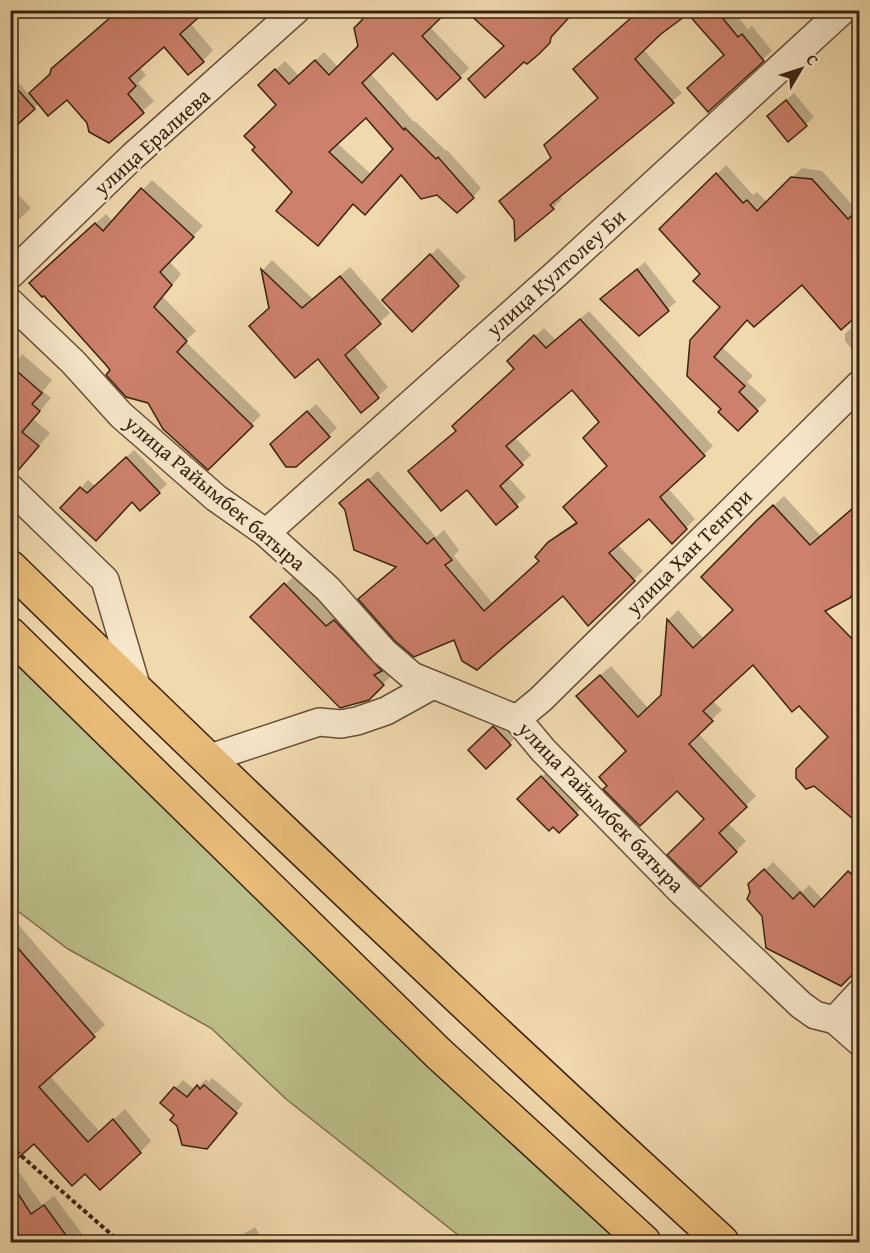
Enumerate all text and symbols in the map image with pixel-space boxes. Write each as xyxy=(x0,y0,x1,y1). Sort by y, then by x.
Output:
north arrow xyxy=(771,39,831,99)
text: С xyxy=(800,48,825,71)
street label: улица Ералиева xyxy=(86,81,217,203)
street label: улица Култолеу Би xyxy=(478,201,632,345)
street label: улица Райымбек батыра xyxy=(117,407,313,578)
street label: улица Хан Тенгри xyxy=(618,481,759,623)
street label: улица Райымбек батыра xyxy=(510,713,692,899)

